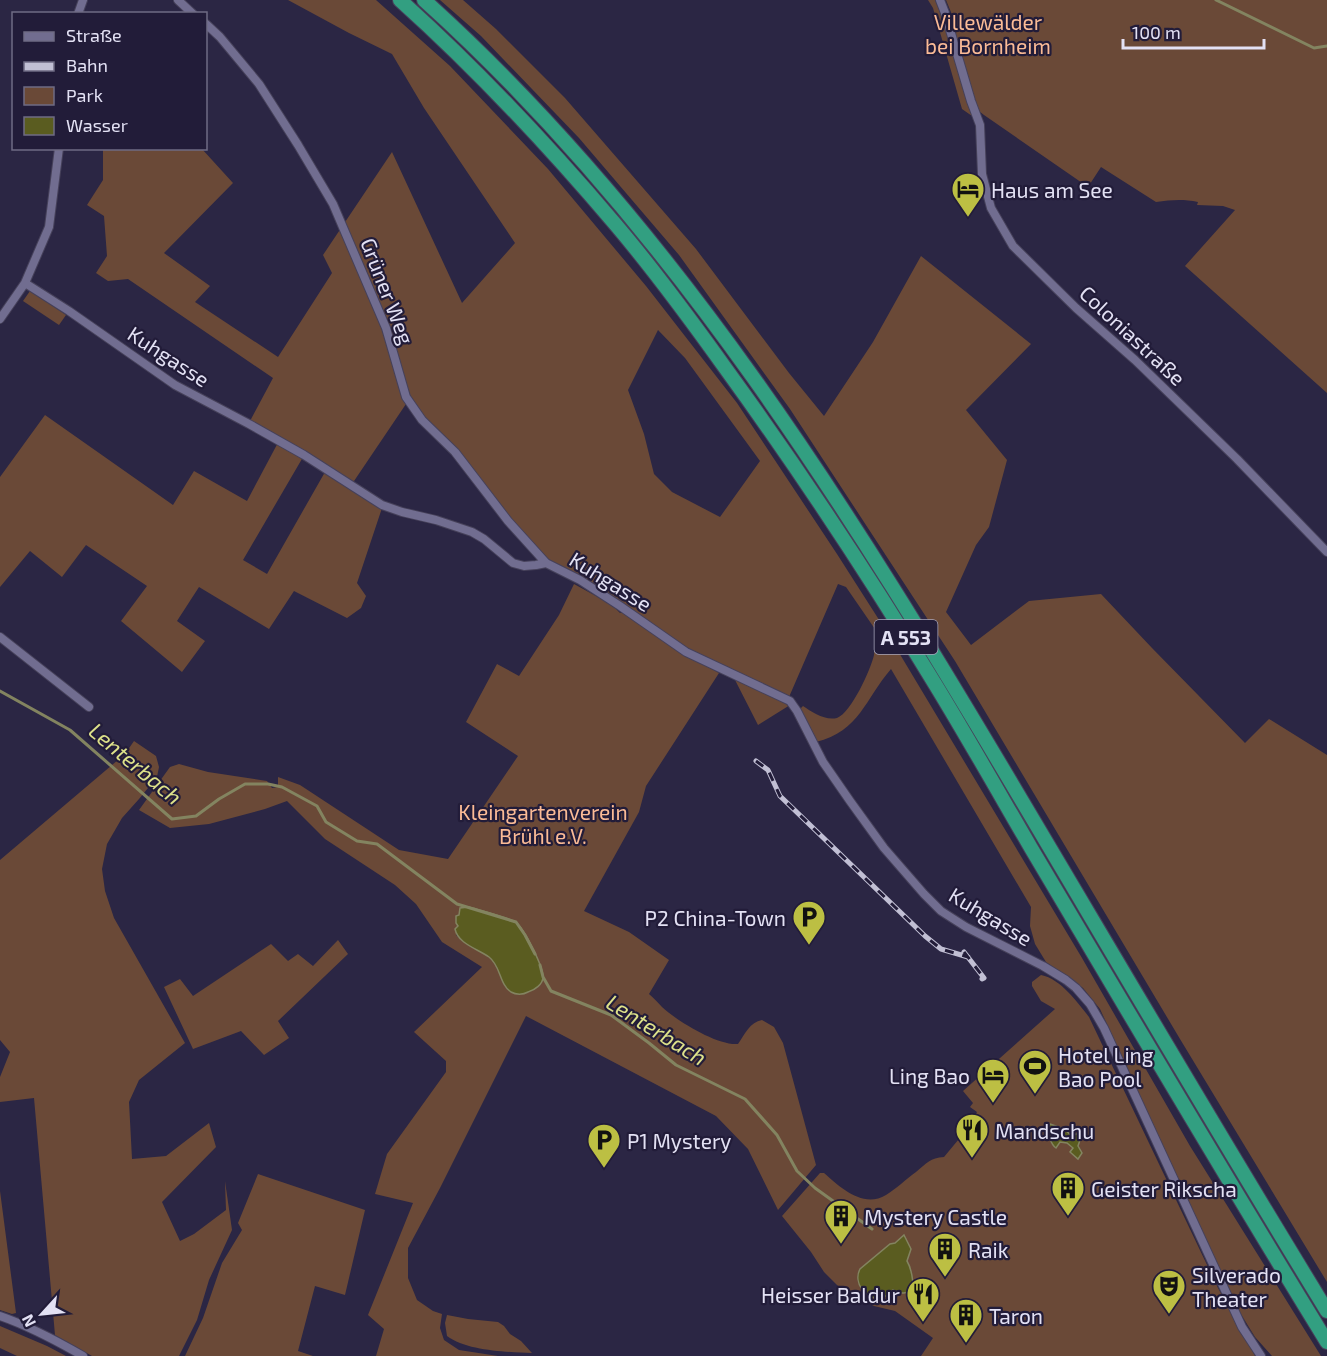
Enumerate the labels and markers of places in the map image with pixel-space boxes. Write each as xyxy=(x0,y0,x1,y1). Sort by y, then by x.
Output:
hotel icon: Haus am See xyxy=(950,171,986,218)
place label: Haus am See xyxy=(991,177,1113,202)
parking icon: P2 China-Town xyxy=(791,899,827,946)
place label: P2 China-Town xyxy=(645,905,786,930)
place label: Hotel Ling Bao Pool xyxy=(1058,1042,1154,1091)
sports icon: Hotel Ling Bao Pool xyxy=(1017,1048,1053,1095)
hotel icon: Ling Bao xyxy=(975,1057,1011,1104)
place label: Ling Bao xyxy=(889,1063,970,1088)
restaurant icon: Mandschu xyxy=(954,1112,990,1159)
place label: Mandschu xyxy=(995,1118,1094,1143)
parking icon: P1 Mystery xyxy=(586,1122,622,1169)
place label: P1 Mystery xyxy=(627,1128,731,1153)
building icon: Geister Rikscha xyxy=(1050,1170,1086,1217)
place label: Geister Rikscha xyxy=(1091,1176,1237,1201)
building icon: Mystery Castle xyxy=(823,1198,859,1245)
place label: Mystery Castle xyxy=(864,1204,1007,1229)
building icon: Raik xyxy=(927,1231,963,1278)
place label: Raik xyxy=(968,1237,1009,1262)
place label: Silverado Theater xyxy=(1192,1262,1281,1311)
theatre icon: Silverado Theater xyxy=(1151,1268,1187,1315)
restaurant icon: Heisser Baldur xyxy=(905,1276,941,1323)
place label: Heisser Baldur xyxy=(761,1282,901,1307)
building icon: Taron xyxy=(948,1297,984,1344)
place label: Taron xyxy=(989,1303,1043,1328)

